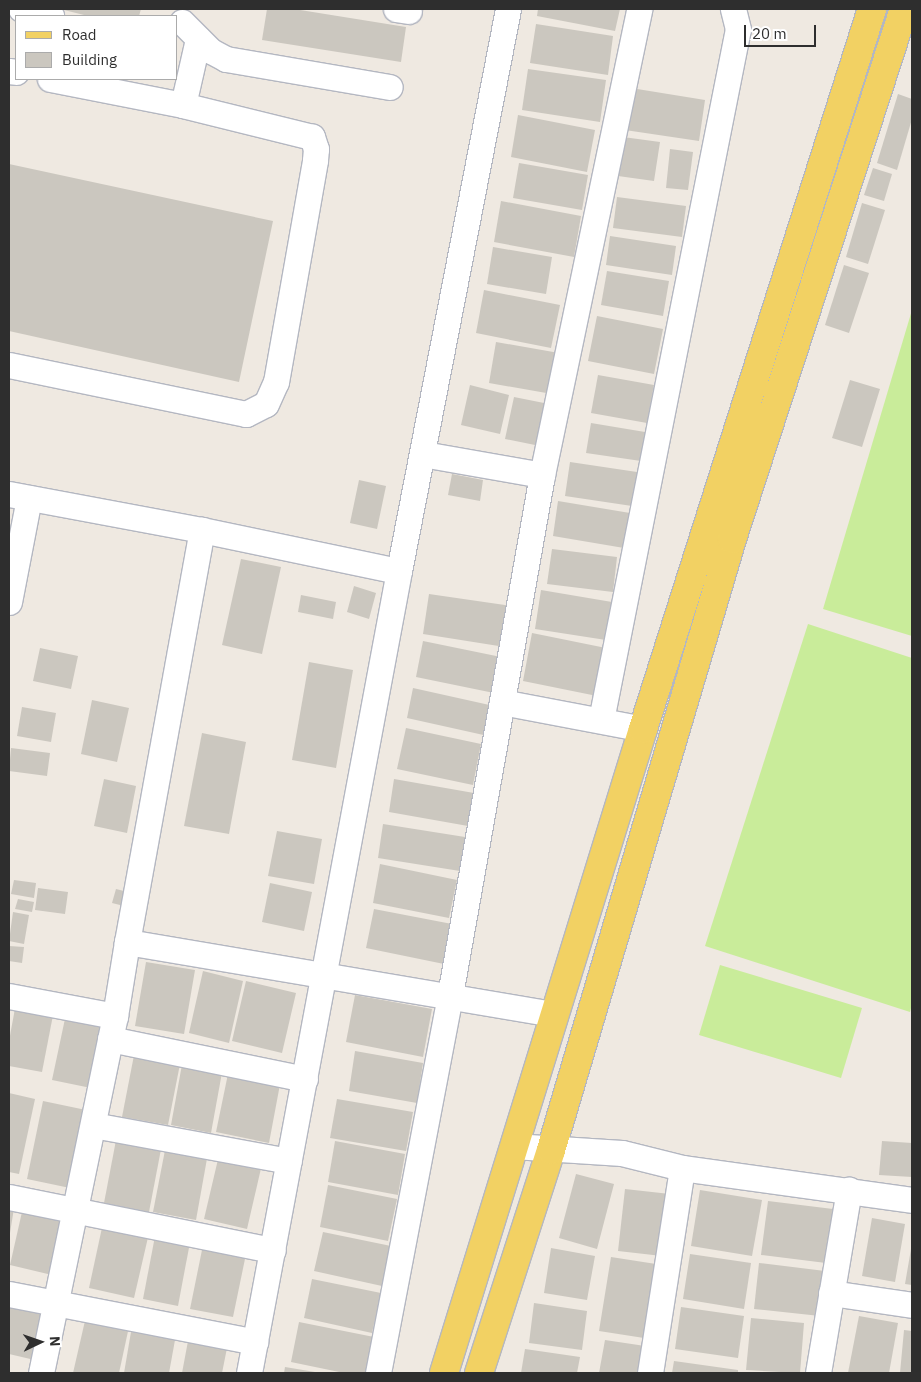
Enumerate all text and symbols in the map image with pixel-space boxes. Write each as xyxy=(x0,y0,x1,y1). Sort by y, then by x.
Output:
legend xyxy=(15,15,178,80)
scale bar xyxy=(746,15,818,47)
text: 20 m xyxy=(752,24,787,43)
text: Road xyxy=(62,25,97,44)
text: Building xyxy=(62,50,117,69)
north arrow xyxy=(15,1317,65,1367)
text: N xyxy=(46,1336,64,1347)

